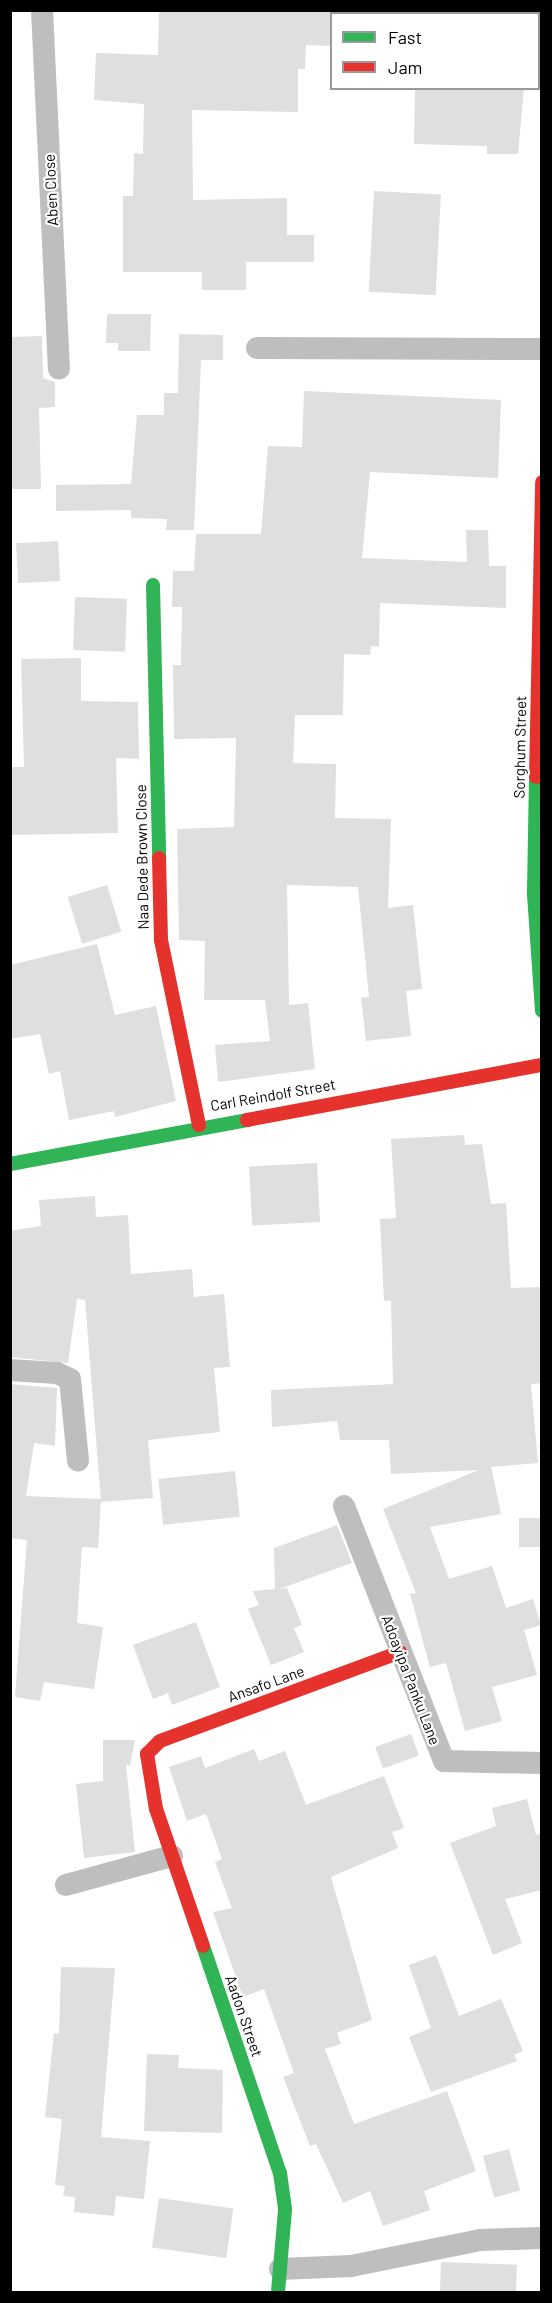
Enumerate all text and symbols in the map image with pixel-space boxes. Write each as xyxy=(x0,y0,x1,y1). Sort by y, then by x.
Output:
legend xyxy=(330,12,540,90)
text: Fast xyxy=(388,26,422,48)
text: Jam xyxy=(388,56,422,78)
street label: Aben Close xyxy=(40,153,62,227)
street label: Sorghum Street xyxy=(510,695,530,799)
street label: Naa Dede Brown Close xyxy=(132,784,152,930)
street label: Carl Reindolf Street xyxy=(209,1075,337,1115)
street label: Adoayipa Panku Lane xyxy=(378,1612,444,1748)
street label: Ansafo Lane xyxy=(225,1662,307,1706)
street label: Aadon Street xyxy=(222,1973,266,2059)

